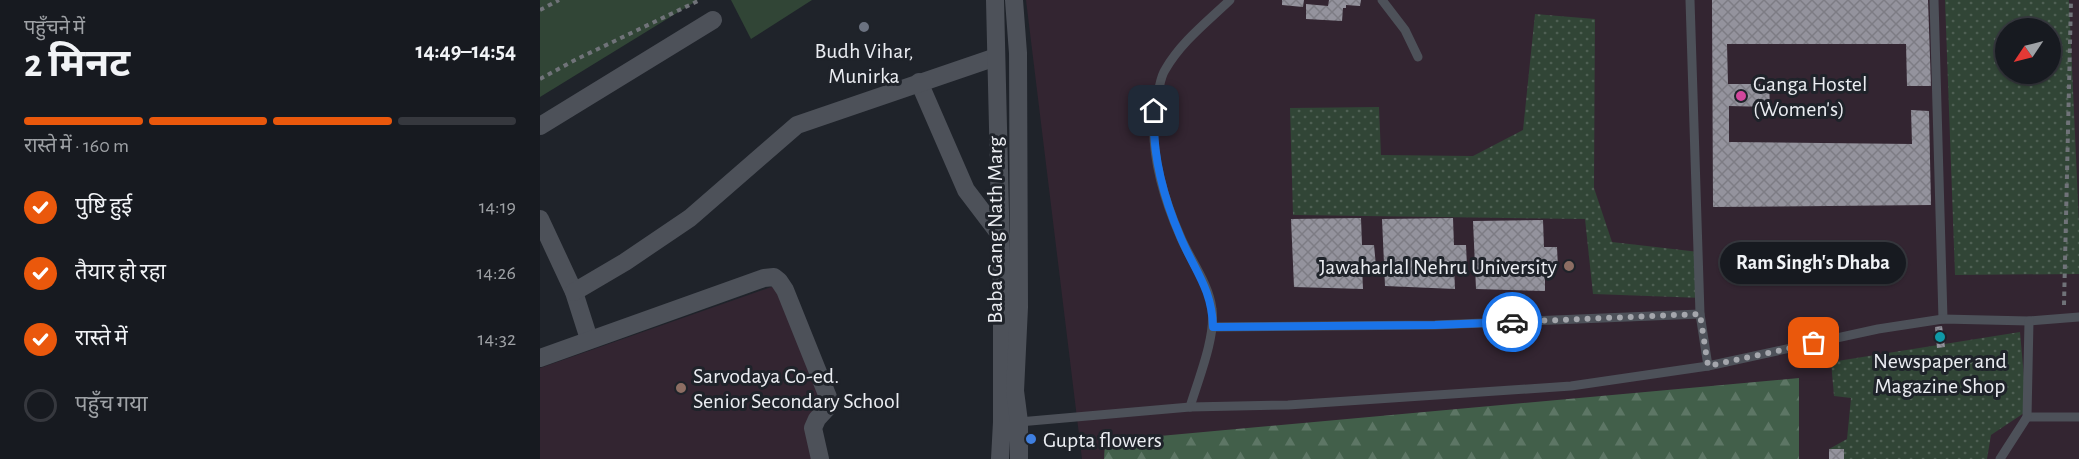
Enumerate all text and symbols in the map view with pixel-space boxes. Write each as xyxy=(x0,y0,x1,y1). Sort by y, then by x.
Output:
text: पहुँचने में xyxy=(24,18,85,38)
north arrow xyxy=(1995,18,2061,84)
map controls xyxy=(1995,18,2061,84)
marker: Budh Vihar, Munirka xyxy=(857,20,871,34)
text: 14:49–14:54 xyxy=(416,40,516,62)
place label: Budh Vihar, Munirka xyxy=(815,40,913,87)
text: 2 मिनट xyxy=(24,45,130,84)
place label: Ganga Hostel (Women's) xyxy=(1753,73,1867,120)
pin xyxy=(1128,85,1179,136)
marker: Ganga Hostel (Women's) xyxy=(1734,89,1748,103)
icon: home xyxy=(1137,94,1170,127)
text: रास्ते में · 160 m xyxy=(24,136,129,156)
street label: Baba Gang Nath Marg xyxy=(984,136,1006,324)
icon: check xyxy=(24,191,57,224)
text: पुष्टि हुई xyxy=(75,195,132,217)
text: 14:19 xyxy=(479,197,516,217)
callout: Ram Singh's Dhaba xyxy=(1721,241,1907,283)
text: Ram Singh's Dhaba xyxy=(1736,253,1890,273)
place label: Jawaharlal Nehru University xyxy=(1319,256,1558,278)
icon: check xyxy=(24,257,57,290)
marker: Jawaharlal Nehru University xyxy=(1562,259,1576,273)
text: तैयार हो रहा xyxy=(75,261,166,283)
text: 14:26 xyxy=(476,263,516,283)
courier xyxy=(1482,292,1542,352)
icon: car xyxy=(1496,306,1529,339)
pin xyxy=(1788,317,1839,368)
icon: check xyxy=(24,323,57,356)
icon: bag xyxy=(1797,326,1830,359)
text: रास्ते में xyxy=(75,327,128,349)
text: 14:32 xyxy=(478,329,516,349)
marker: Newspaper and Magazine Shop xyxy=(1933,330,1947,344)
place label: Newspaper and Magazine Shop xyxy=(1873,350,2007,397)
place label: Sarvodaya Co-ed. Senior Secondary School xyxy=(693,365,900,412)
marker: Sarvodaya Co-ed. Senior Secondary School xyxy=(674,381,688,395)
text: पहुँच गया xyxy=(75,393,148,415)
place label: Gupta flowers xyxy=(1043,429,1162,451)
marker: Gupta flowers xyxy=(1024,432,1038,446)

